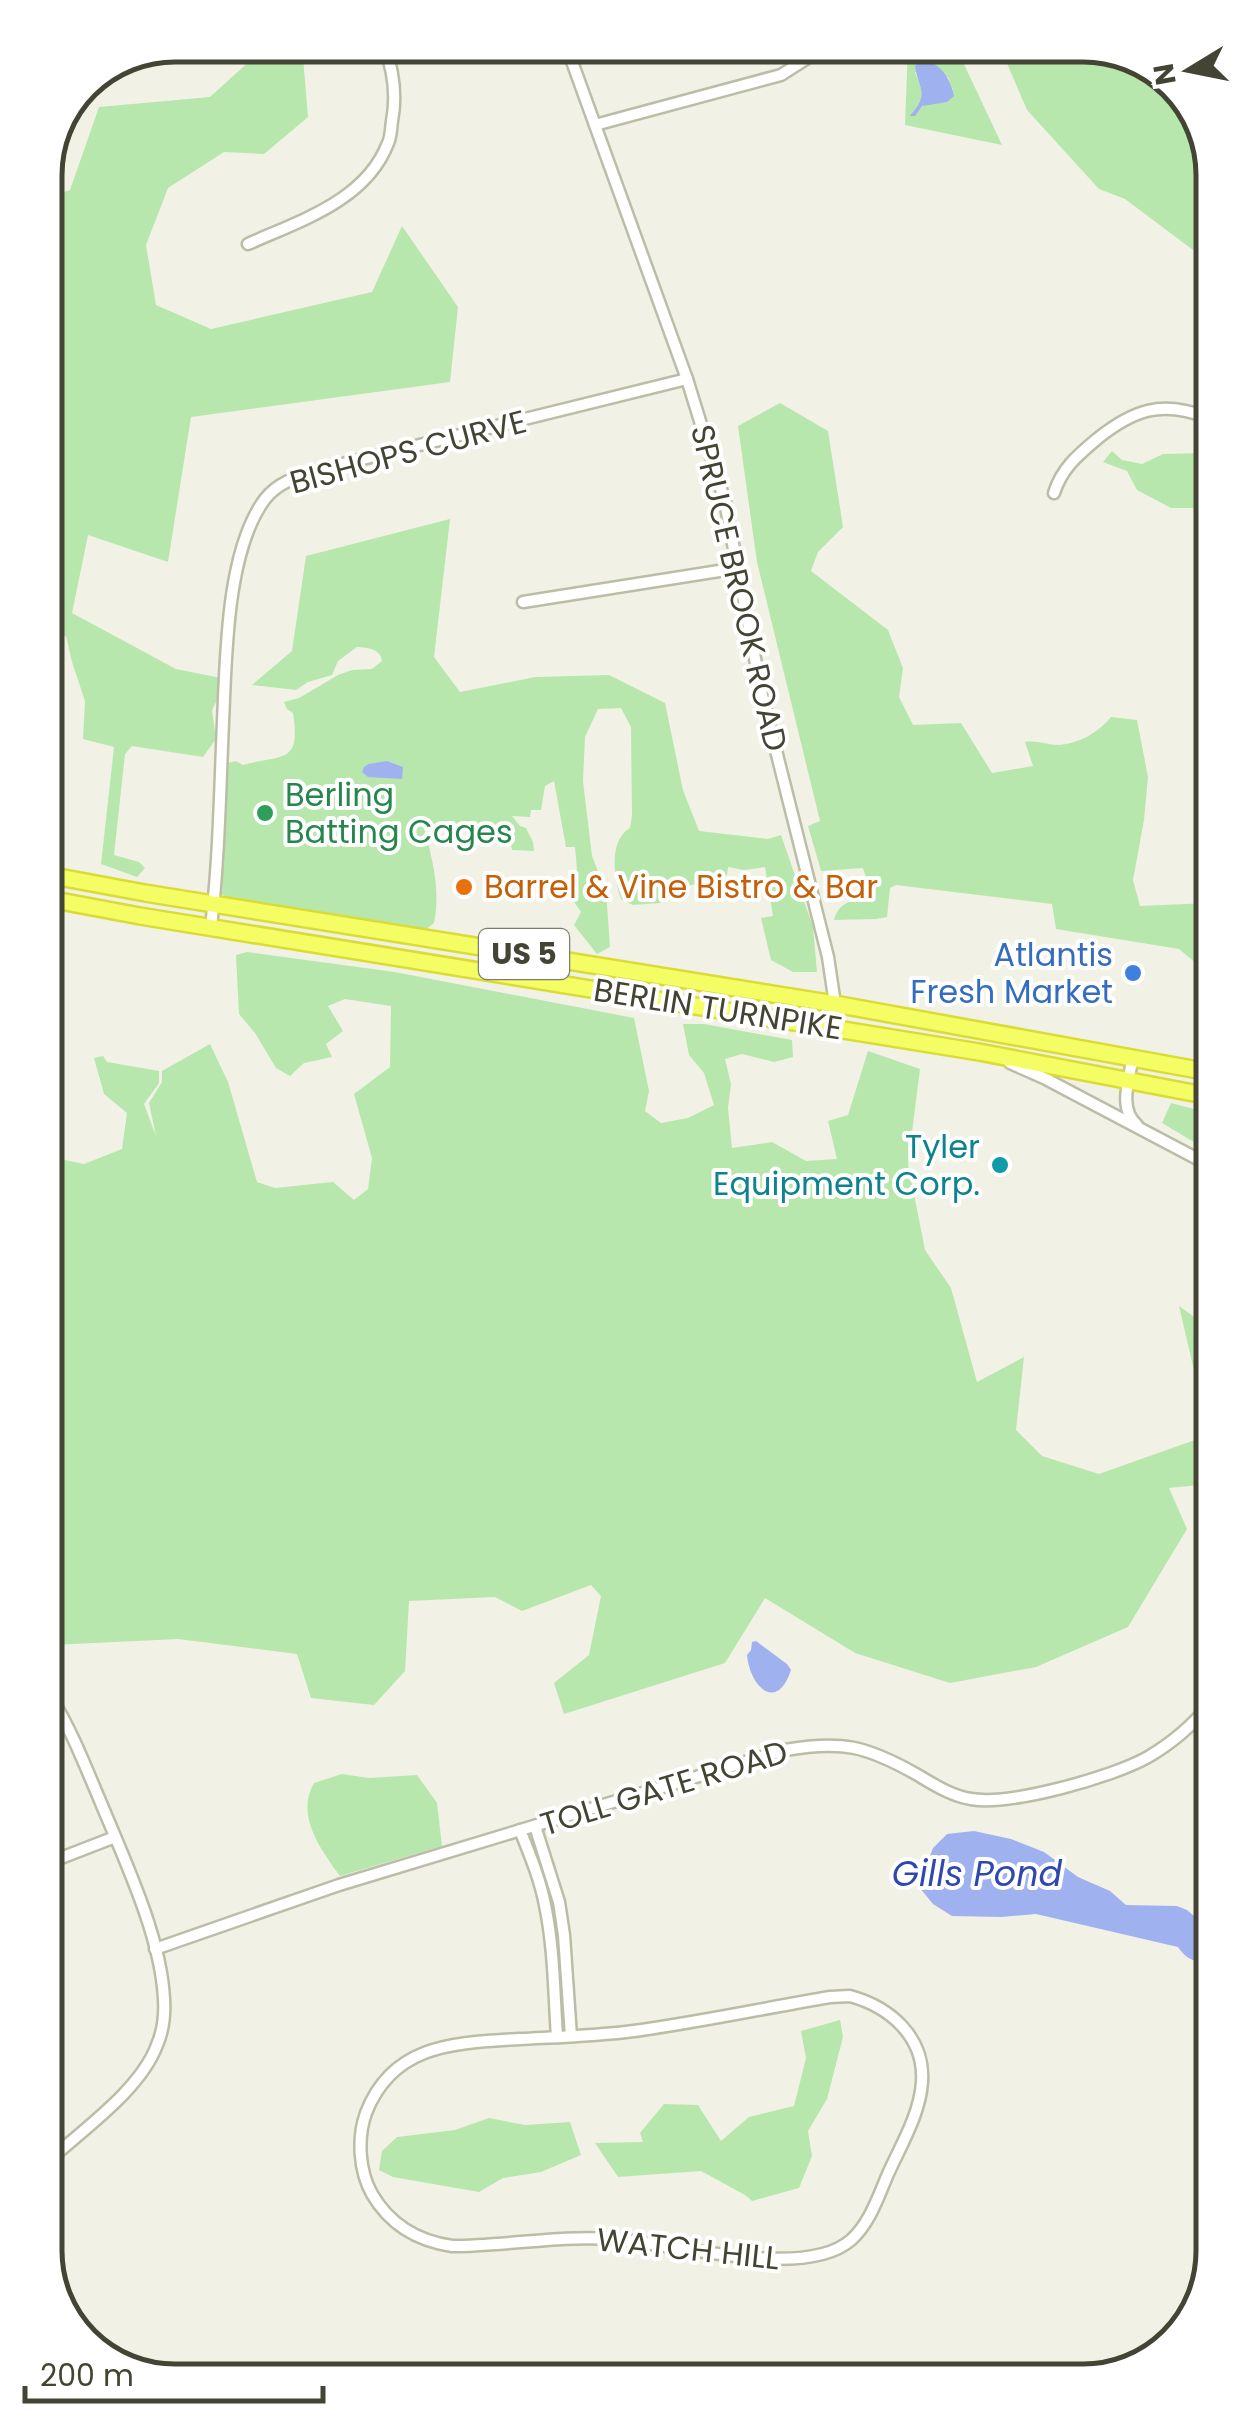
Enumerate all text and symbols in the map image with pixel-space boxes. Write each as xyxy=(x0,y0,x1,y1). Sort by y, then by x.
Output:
north arrow xyxy=(1139,20,1239,120)
text: N xyxy=(1144,60,1186,88)
street label: BISHOPS CURVE xyxy=(285,398,531,505)
street label: SPRUCE BROOK ROAD xyxy=(680,420,799,756)
place label: Berling Batting Cages xyxy=(285,772,513,854)
marker: Berling Batting Cages xyxy=(254,802,276,824)
place label: Barrel & Vine Bistro & Bar xyxy=(484,864,878,909)
marker: Barrel & Vine Bistro & Bar xyxy=(453,876,475,898)
road number: US 5 xyxy=(479,929,569,979)
place label: Atlantis Fresh Market xyxy=(910,932,1113,1014)
marker: Atlantis Fresh Market xyxy=(1122,962,1144,984)
street label: BERLIN TURNPIKE xyxy=(591,967,846,1050)
place label: Tyler Equipment Corp. xyxy=(713,1124,980,1206)
marker: Tyler Equipment Corp. xyxy=(989,1154,1011,1176)
street label: TOLL GATE ROAD xyxy=(535,1729,793,1846)
water label: Gills Pond xyxy=(892,1849,1063,1898)
street label: WATCH HILL xyxy=(595,2217,782,2280)
scale bar xyxy=(25,2341,322,2403)
text: 200 m xyxy=(40,2354,134,2397)

